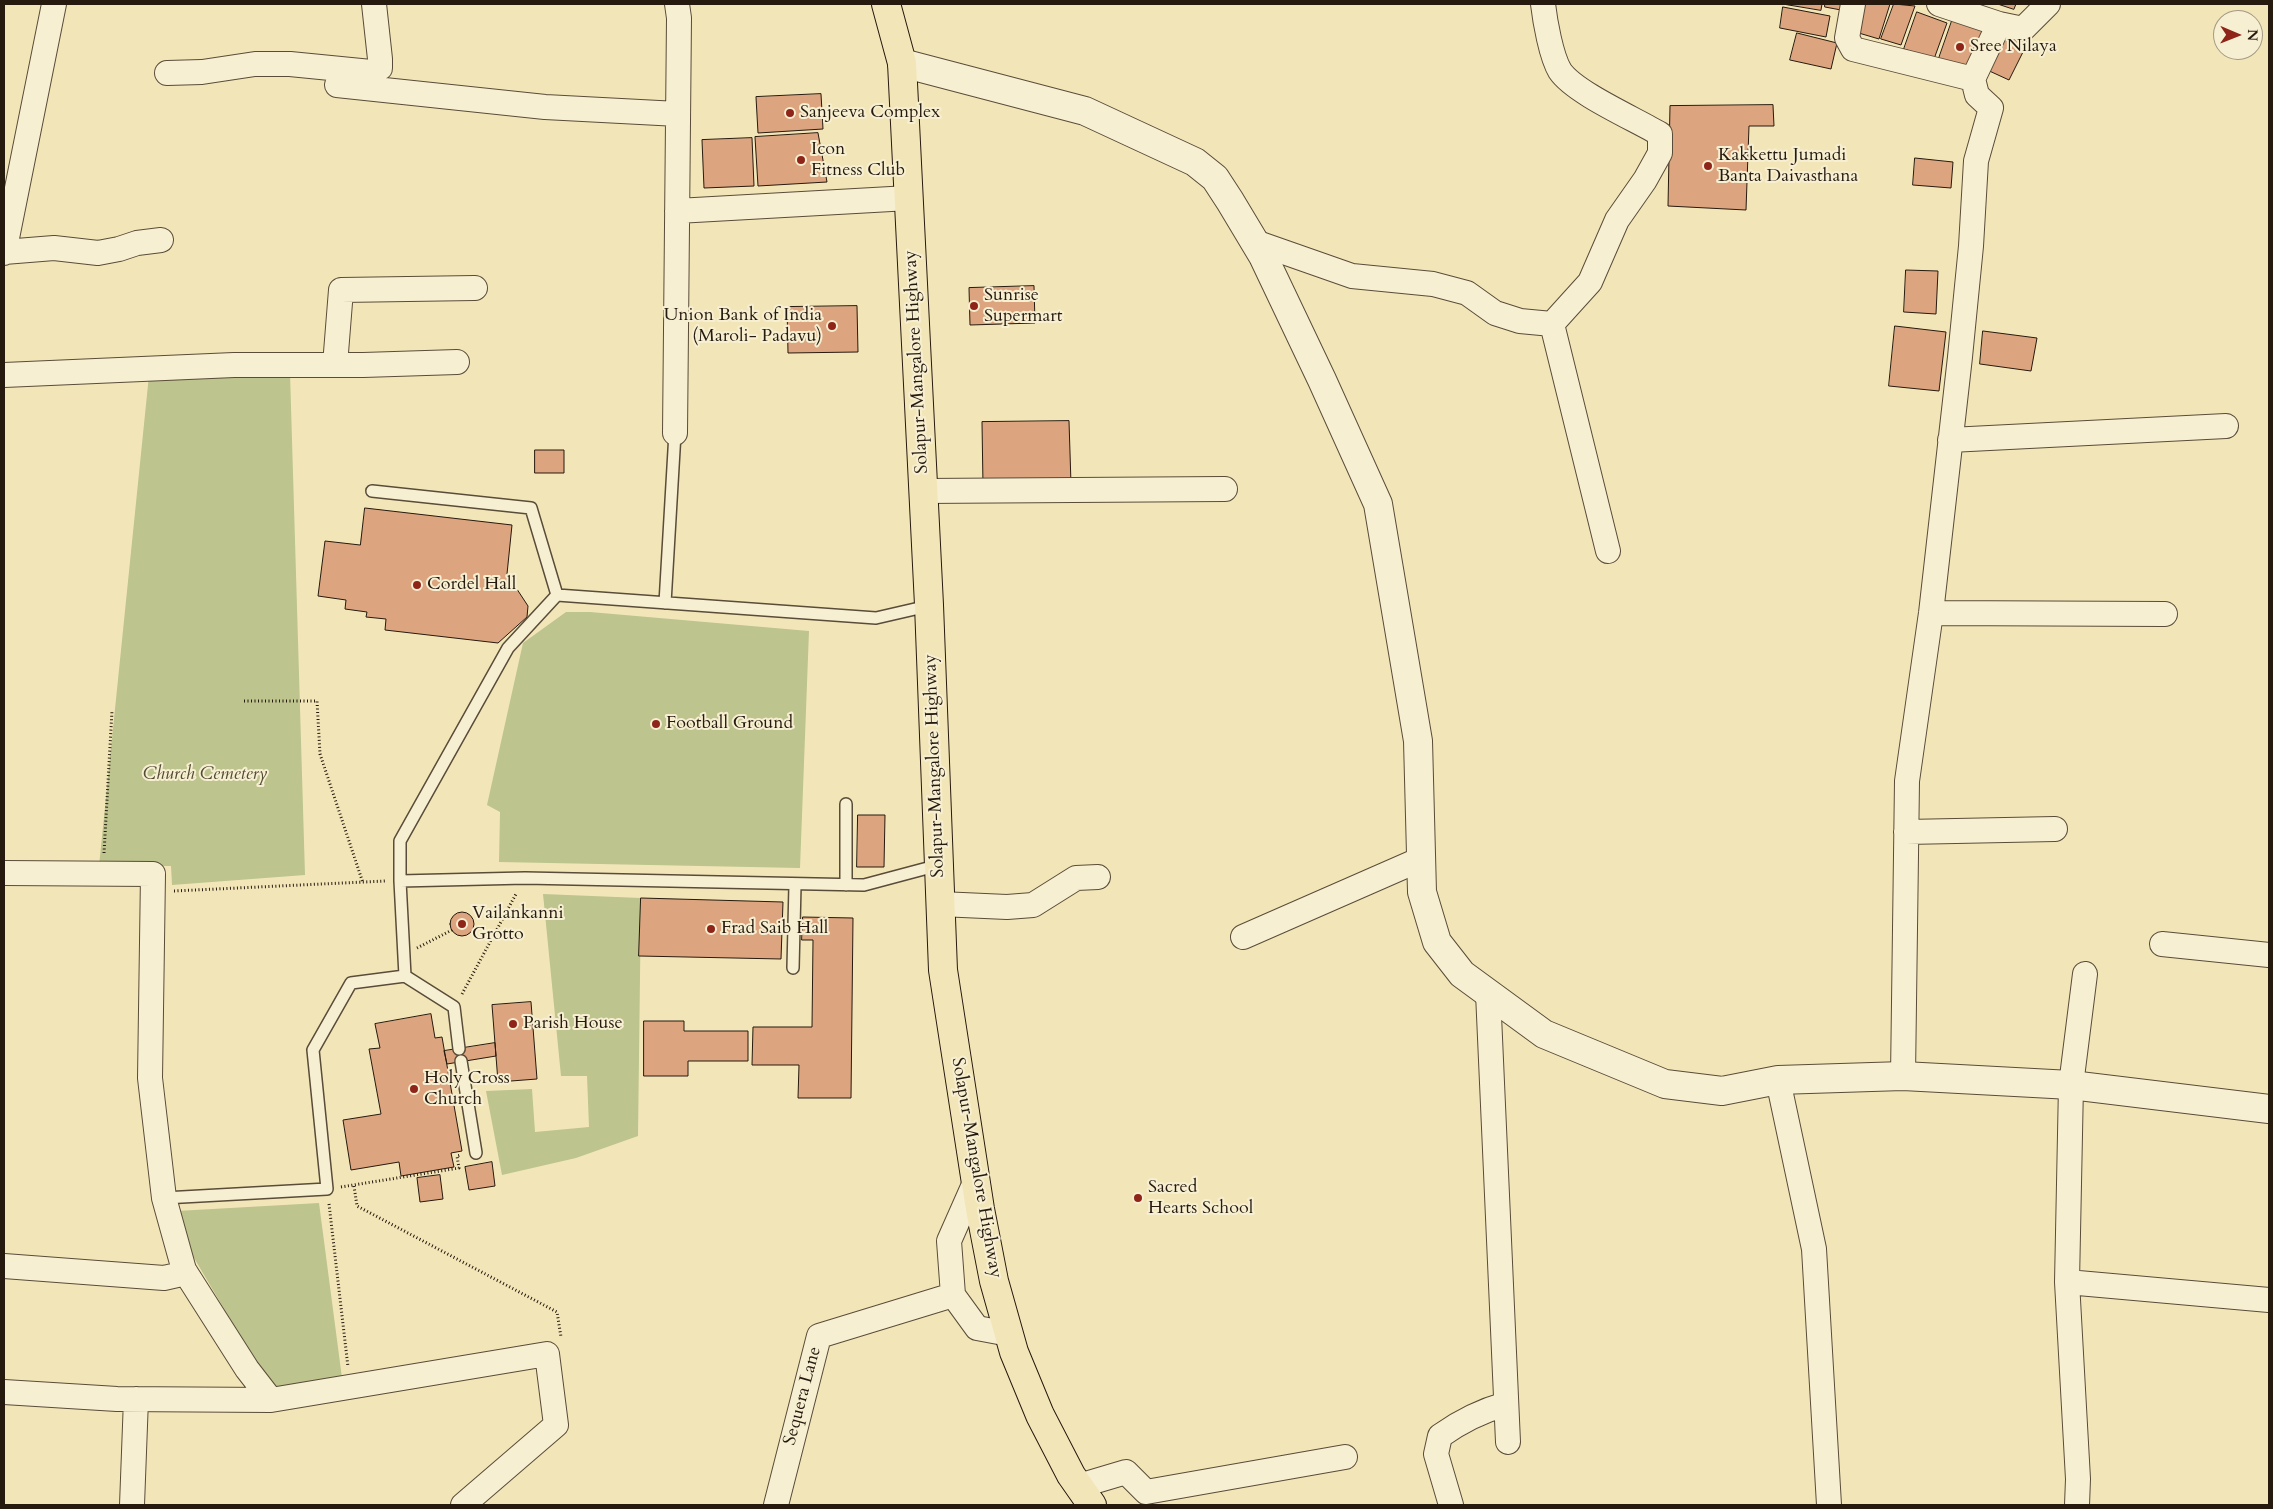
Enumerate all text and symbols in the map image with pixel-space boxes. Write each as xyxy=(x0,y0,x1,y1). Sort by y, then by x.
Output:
north arrow xyxy=(2213,10,2263,60)
text: N xyxy=(2243,29,2262,41)
place label: Sree Nilaya xyxy=(1970,36,2057,58)
marker: Sree Nilaya xyxy=(1954,41,1966,53)
place label: Sanjeeva Complex xyxy=(800,102,940,124)
marker: Sanjeeva Complex xyxy=(784,107,796,119)
place label: Icon Fitness Club xyxy=(811,139,905,182)
place label: Kakkettu Jumadi Banta Daivasthana xyxy=(1718,145,1858,188)
marker: Icon Fitness Club xyxy=(795,154,807,166)
marker: Kakkettu Jumadi Banta Daivasthana xyxy=(1702,160,1714,172)
street label: Solapur-Mangalore Highway xyxy=(900,250,934,474)
place label: Sunrise Supermart xyxy=(984,285,1062,328)
marker: Sunrise Supermart xyxy=(968,300,980,312)
place label: Union Bank of India (Maroli- Padavu) xyxy=(664,305,822,348)
marker: Union Bank of India (Maroli- Padavu) xyxy=(826,320,838,332)
place label: Cordel Hall xyxy=(427,574,516,596)
marker: Cordel Hall xyxy=(411,579,423,591)
street label: Solapur-Mangalore Highway xyxy=(920,654,950,878)
place label: Football Ground xyxy=(666,713,793,735)
marker: Football Ground xyxy=(650,718,662,730)
park label: Church Cemetery xyxy=(143,764,267,786)
place label: Vailankanni Grotto xyxy=(472,903,564,946)
marker: Vailankanni Grotto xyxy=(456,918,468,930)
place label: Frad Saib Hall xyxy=(721,918,828,940)
marker: Frad Saib Hall xyxy=(705,923,717,935)
place label: Parish House xyxy=(523,1013,623,1035)
marker: Parish House xyxy=(507,1018,519,1030)
street label: Solapur-Mangalore Highway xyxy=(946,1056,1006,1280)
place label: Holy Cross Church xyxy=(424,1068,510,1110)
marker: Holy Cross Church xyxy=(408,1083,420,1095)
place label: Sacred Hearts School xyxy=(1148,1177,1253,1220)
marker: Sacred Hearts School xyxy=(1132,1192,1144,1204)
street label: Sequera Lane xyxy=(779,1344,827,1448)

